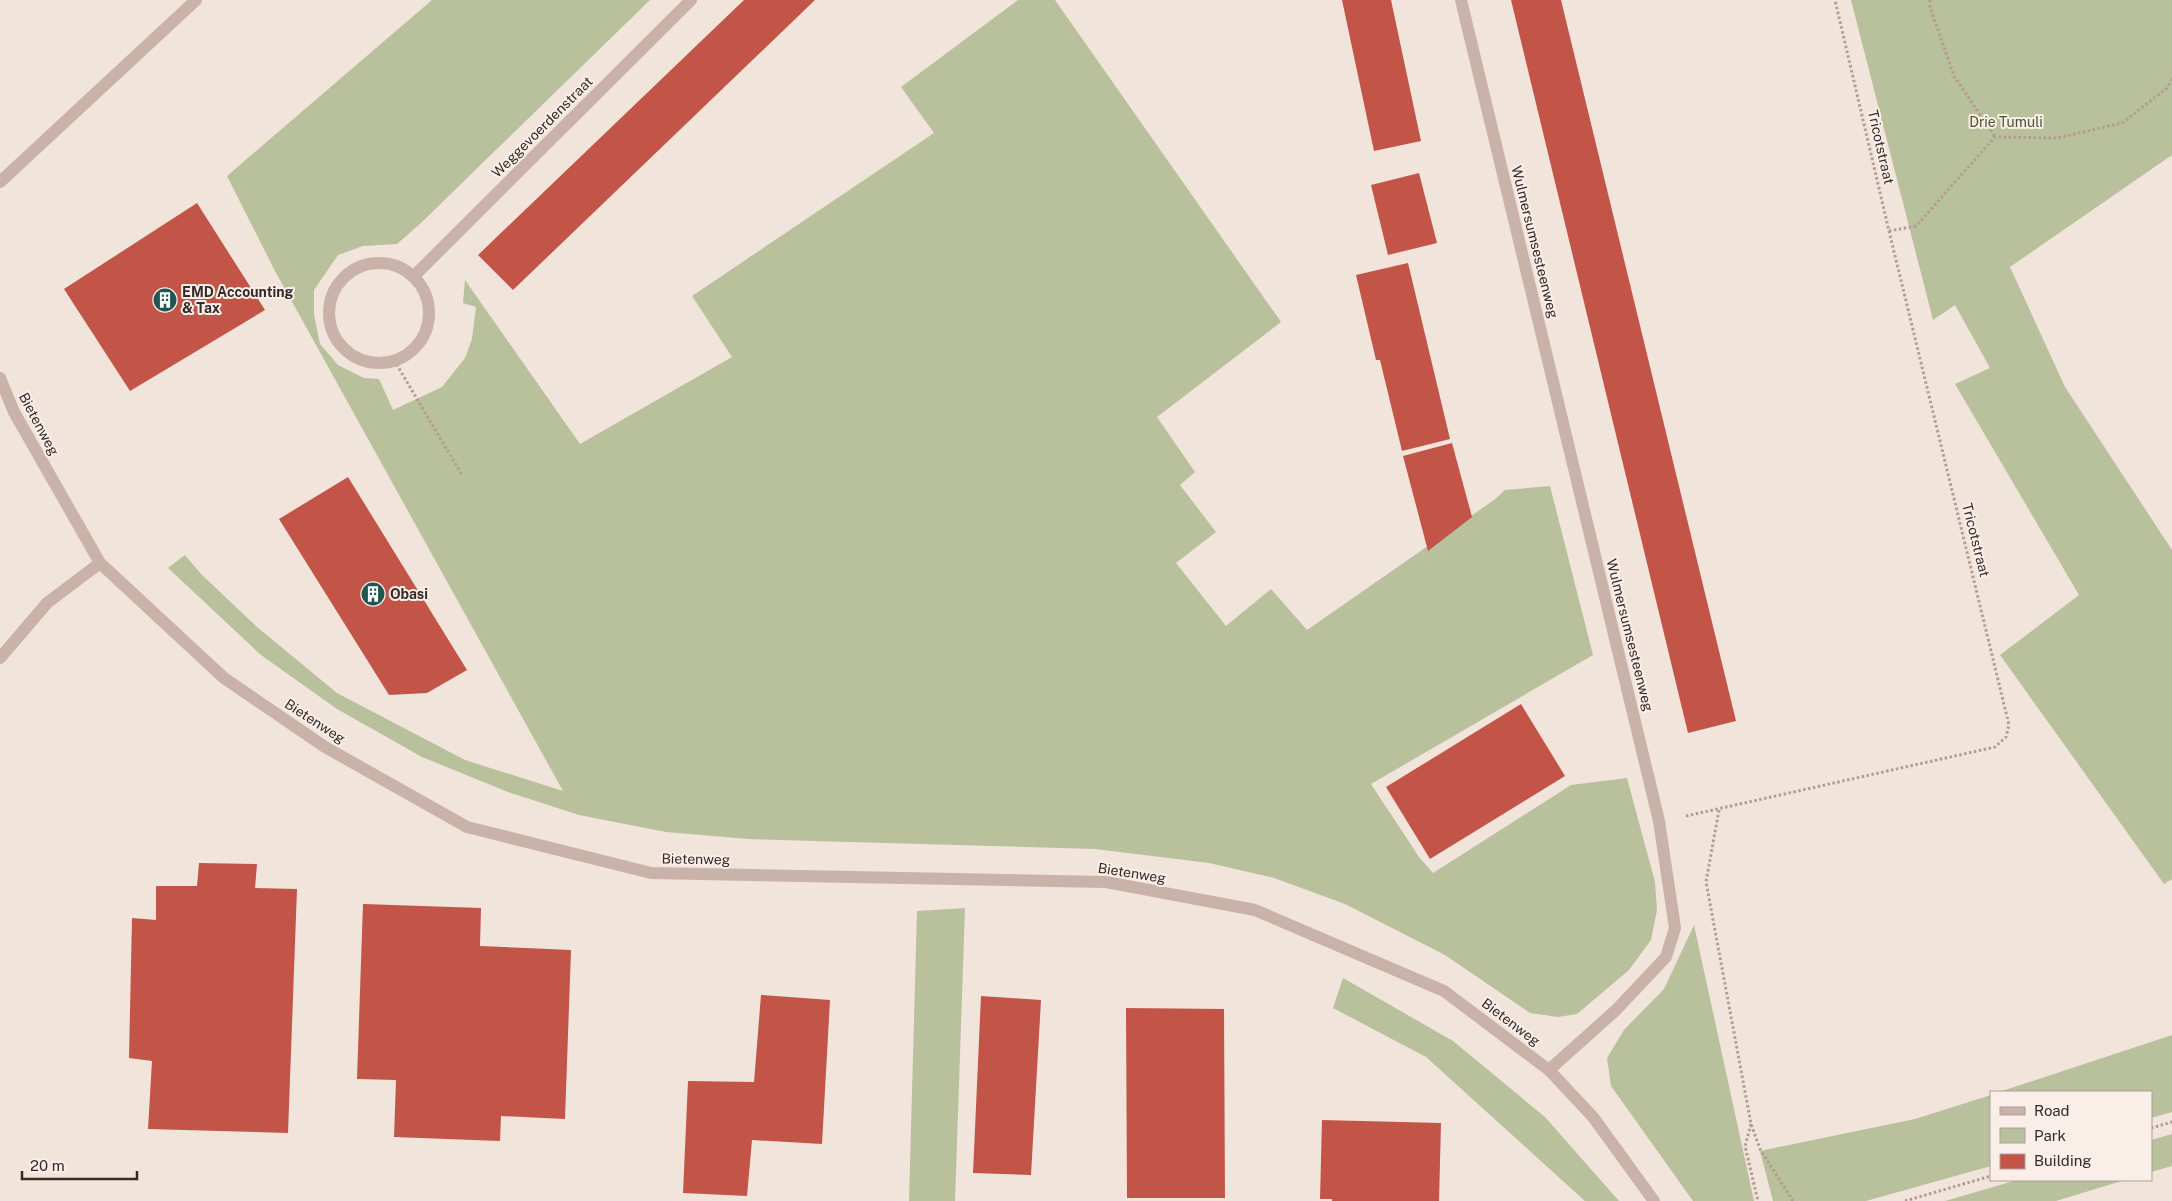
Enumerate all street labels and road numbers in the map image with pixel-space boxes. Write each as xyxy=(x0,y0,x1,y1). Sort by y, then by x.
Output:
street label: Weggevoerdenstraat xyxy=(488,73,596,181)
street label: Tricotstraat xyxy=(1865,108,1897,186)
street label: Wulmersumsesteenweg xyxy=(1508,164,1562,320)
street label: Bietenweg xyxy=(16,390,62,458)
street label: Tricotstraat xyxy=(1959,501,1993,579)
street label: Wulmersumsesteenweg xyxy=(1603,557,1657,713)
street label: Bietenweg xyxy=(282,696,348,747)
street label: Bietenweg xyxy=(661,850,731,868)
street label: Bietenweg xyxy=(1097,860,1168,886)
street label: Bietenweg xyxy=(1479,995,1544,1049)

